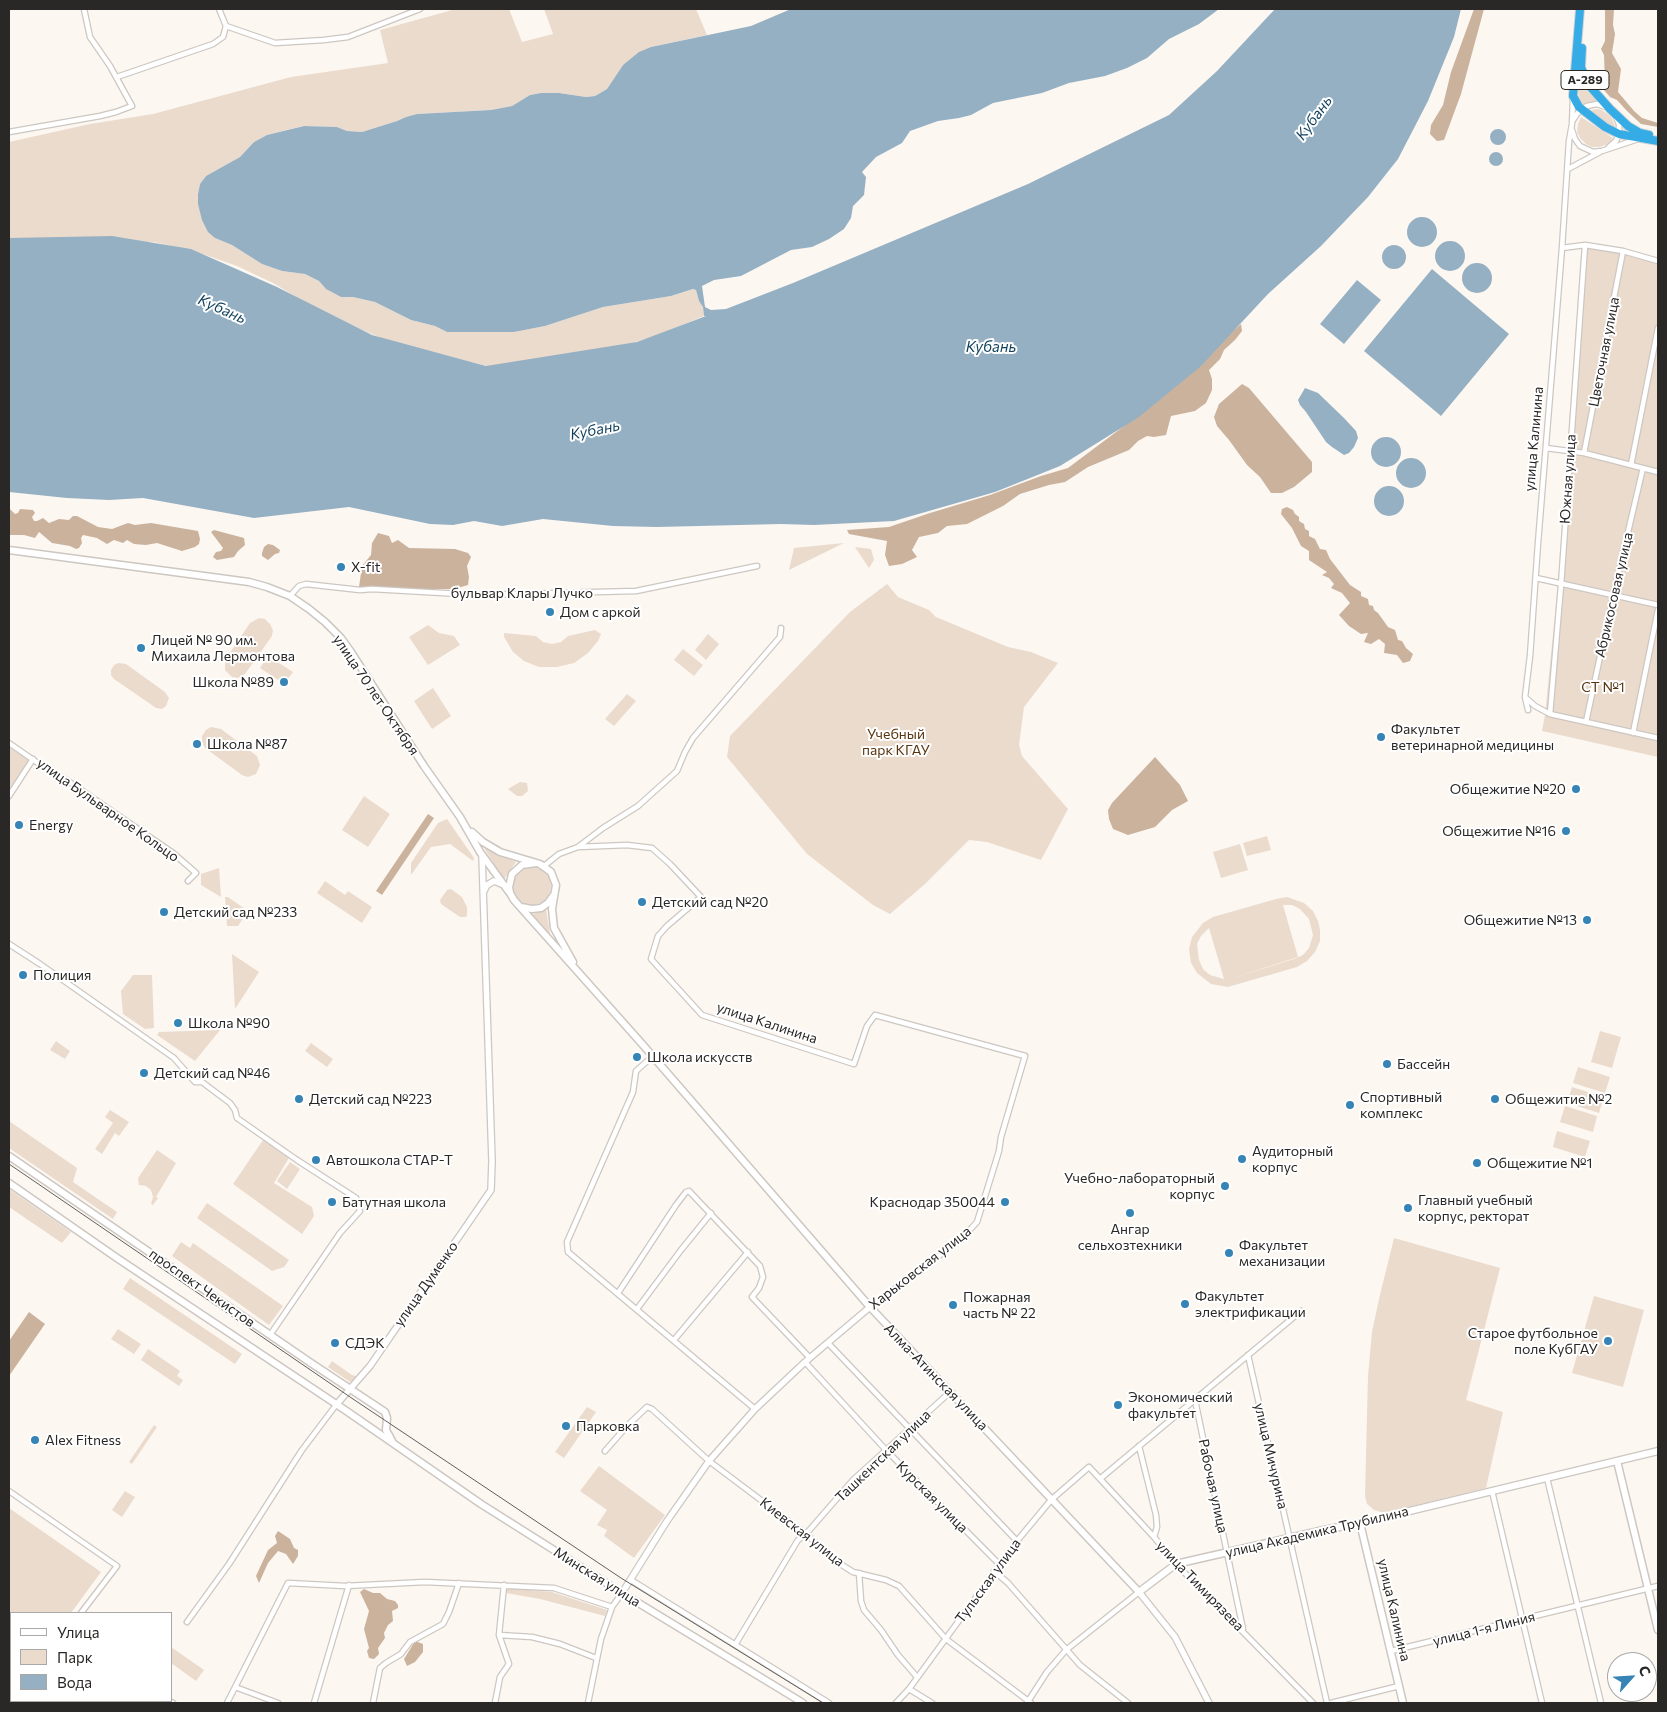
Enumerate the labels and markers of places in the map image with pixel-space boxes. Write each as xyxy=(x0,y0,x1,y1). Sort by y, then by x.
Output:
place label: X-fit xyxy=(351,559,381,575)
marker: X-fit xyxy=(335,561,347,573)
place label: Дом с аркой xyxy=(560,604,641,620)
marker: Дом с аркой xyxy=(544,606,556,618)
place label: Лицей № 90 им. Михаила Лермонтова xyxy=(151,632,295,664)
marker: Лицей № 90 им. Михаила Лермонтова xyxy=(135,642,147,654)
place label: Школа №89 xyxy=(193,674,274,690)
marker: Школа №89 xyxy=(278,676,290,688)
place label: Факультет ветеринарной медицины xyxy=(1391,721,1554,754)
marker: Факультет ветеринарной медицины xyxy=(1375,731,1387,743)
place label: Школа №87 xyxy=(207,736,287,752)
marker: Школа №87 xyxy=(191,738,203,750)
place label: Общежитие №20 xyxy=(1450,781,1566,797)
marker: Общежитие №20 xyxy=(1570,783,1582,795)
place label: Energy xyxy=(29,817,73,833)
marker: Energy xyxy=(13,819,25,831)
place label: Общежитие №16 xyxy=(1442,823,1556,839)
marker: Общежитие №16 xyxy=(1560,825,1572,837)
place label: Детский сад №20 xyxy=(652,894,768,910)
marker: Детский сад №20 xyxy=(636,896,648,908)
place label: Детский сад №233 xyxy=(174,904,297,920)
marker: Детский сад №233 xyxy=(158,906,170,918)
place label: Общежитие №13 xyxy=(1464,912,1577,928)
marker: Общежитие №13 xyxy=(1581,914,1593,926)
place label: Полиция xyxy=(33,967,91,983)
marker: Полиция xyxy=(17,969,29,981)
place label: Школа №90 xyxy=(188,1015,270,1031)
marker: Школа №90 xyxy=(172,1017,184,1029)
place label: Школа искусств xyxy=(647,1049,752,1065)
marker: Школа искусств xyxy=(631,1051,643,1063)
place label: Бассейн xyxy=(1397,1056,1450,1072)
marker: Бассейн xyxy=(1381,1058,1393,1070)
place label: Детский сад №46 xyxy=(154,1065,270,1081)
marker: Детский сад №46 xyxy=(138,1067,150,1079)
place label: Спортивный комплекс xyxy=(1360,1089,1442,1122)
place label: Детский сад №223 xyxy=(309,1091,432,1107)
place label: Общежитие №2 xyxy=(1505,1091,1612,1107)
marker: Детский сад №223 xyxy=(293,1093,305,1105)
marker: Общежитие №2 xyxy=(1489,1093,1501,1105)
marker: Спортивный комплекс xyxy=(1344,1099,1356,1111)
place label: Аудиторный корпус xyxy=(1252,1143,1333,1176)
place label: Автошкола СТАР-Т xyxy=(326,1152,453,1168)
marker: Аудиторный корпус xyxy=(1236,1153,1248,1165)
marker: Автошкола СТАР-Т xyxy=(310,1154,322,1166)
place label: Общежитие №1 xyxy=(1487,1155,1592,1171)
marker: Общежитие №1 xyxy=(1471,1157,1483,1169)
place label: Учебно-лабораторный корпус xyxy=(1064,1170,1215,1202)
marker: Учебно-лабораторный корпус xyxy=(1219,1180,1231,1192)
place label: Главный учебный корпус, ректорат xyxy=(1418,1192,1533,1224)
place label: Батутная школа xyxy=(342,1194,446,1210)
place label: Краснодар 350044 xyxy=(870,1194,995,1210)
marker: Батутная школа xyxy=(326,1196,338,1208)
marker: Краснодар 350044 xyxy=(999,1196,1011,1208)
marker: Главный учебный корпус, ректорат xyxy=(1402,1202,1414,1214)
marker: Ангар сельхозтехники xyxy=(1124,1207,1136,1219)
place label: Ангар сельхозтехники xyxy=(1078,1221,1182,1254)
place label: Факультет механизации xyxy=(1239,1237,1325,1270)
marker: Факультет механизации xyxy=(1223,1247,1235,1259)
place label: Факультет электрификации xyxy=(1195,1288,1306,1320)
place label: Пожарная часть № 22 xyxy=(963,1289,1036,1321)
marker: Факультет электрификации xyxy=(1179,1298,1191,1310)
marker: Пожарная часть № 22 xyxy=(947,1299,959,1311)
place label: Старое футбольное поле КубГАУ xyxy=(1468,1325,1598,1358)
place label: СДЭК xyxy=(345,1335,385,1351)
marker: Старое футбольное поле КубГАУ xyxy=(1602,1335,1614,1347)
marker: СДЭК xyxy=(329,1337,341,1349)
place label: Экономический факультет xyxy=(1128,1389,1233,1421)
marker: Экономический факультет xyxy=(1112,1399,1124,1411)
place label: Парковка xyxy=(576,1418,640,1434)
marker: Парковка xyxy=(560,1420,572,1432)
place label: Alex Fitness xyxy=(45,1432,121,1448)
marker: Alex Fitness xyxy=(29,1434,41,1446)

